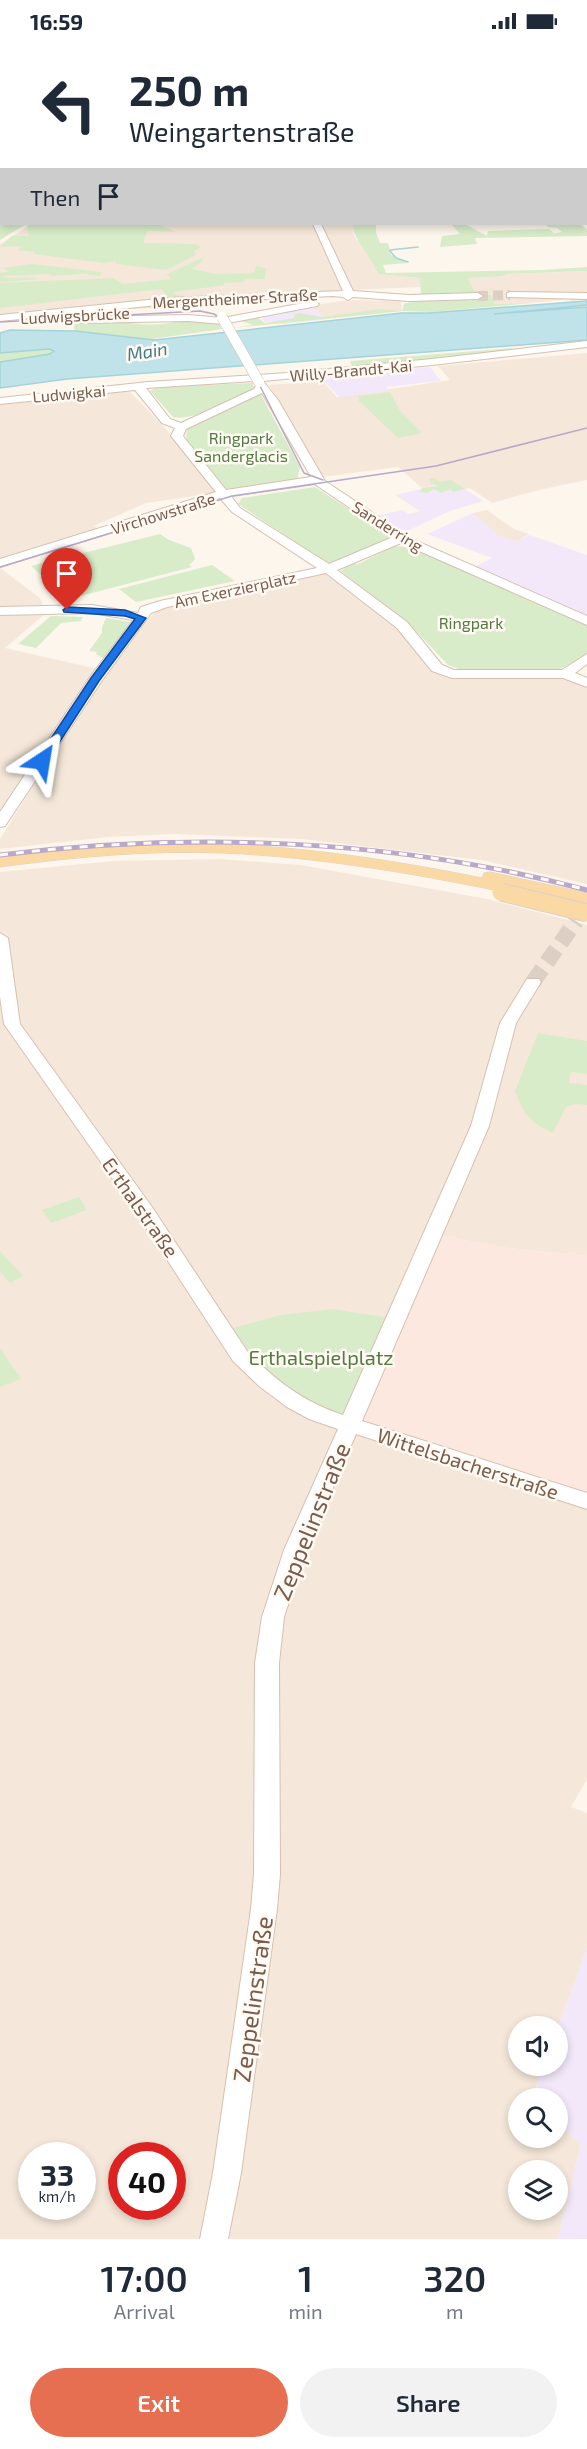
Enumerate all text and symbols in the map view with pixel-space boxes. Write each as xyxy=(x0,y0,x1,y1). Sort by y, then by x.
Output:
text: 16:59 xyxy=(30,8,83,34)
text: 250 m xyxy=(129,64,249,114)
icon: left xyxy=(30,66,108,144)
text: Weingartenstraße xyxy=(129,115,354,147)
icon: arrive xyxy=(92,180,125,213)
text: Then xyxy=(30,184,80,210)
street label: Mergentheimer Straße xyxy=(152,284,318,312)
street label: Ludwigsbrücke xyxy=(20,303,130,327)
water label: Main xyxy=(125,337,169,365)
street label: Willy-Brandt-Kai xyxy=(289,355,413,385)
street label: Ludwigkai xyxy=(32,380,106,406)
park label: Ringpark Sanderglacis xyxy=(194,428,288,465)
street label: Virchowstraße xyxy=(109,488,217,538)
street label: Sanderring xyxy=(349,497,427,555)
pin xyxy=(41,548,92,610)
icon: arrive xyxy=(50,557,83,590)
street label: Am Exerzierplatz xyxy=(172,567,298,611)
park label: Ringpark xyxy=(439,613,503,632)
position arrow xyxy=(10,729,74,793)
street label: Erthalstraße xyxy=(98,1152,184,1262)
park label: Erthalspielplatz xyxy=(248,1345,394,1369)
street label: Wittelsbacherstraße xyxy=(374,1422,562,1504)
street label: Zeppelinstraße xyxy=(266,1438,356,1604)
street label: Zeppelinstraße xyxy=(226,1914,278,2084)
map controls xyxy=(508,2016,568,2220)
button: sound xyxy=(508,2016,568,2076)
button: search xyxy=(508,2088,568,2148)
speed limit sign: 40 xyxy=(108,2142,186,2220)
text: 33 xyxy=(40,2156,74,2192)
button: layers xyxy=(508,2160,568,2220)
text: km/h xyxy=(38,2187,76,2205)
text: 17:00 xyxy=(101,2256,188,2299)
text: 1 xyxy=(298,2256,313,2299)
text: 320 xyxy=(423,2256,486,2299)
text: Arrival xyxy=(114,2299,175,2323)
text: min xyxy=(289,2299,323,2323)
text: m xyxy=(446,2299,464,2323)
button: Exit xyxy=(30,2368,288,2437)
button: Share xyxy=(300,2368,557,2437)

